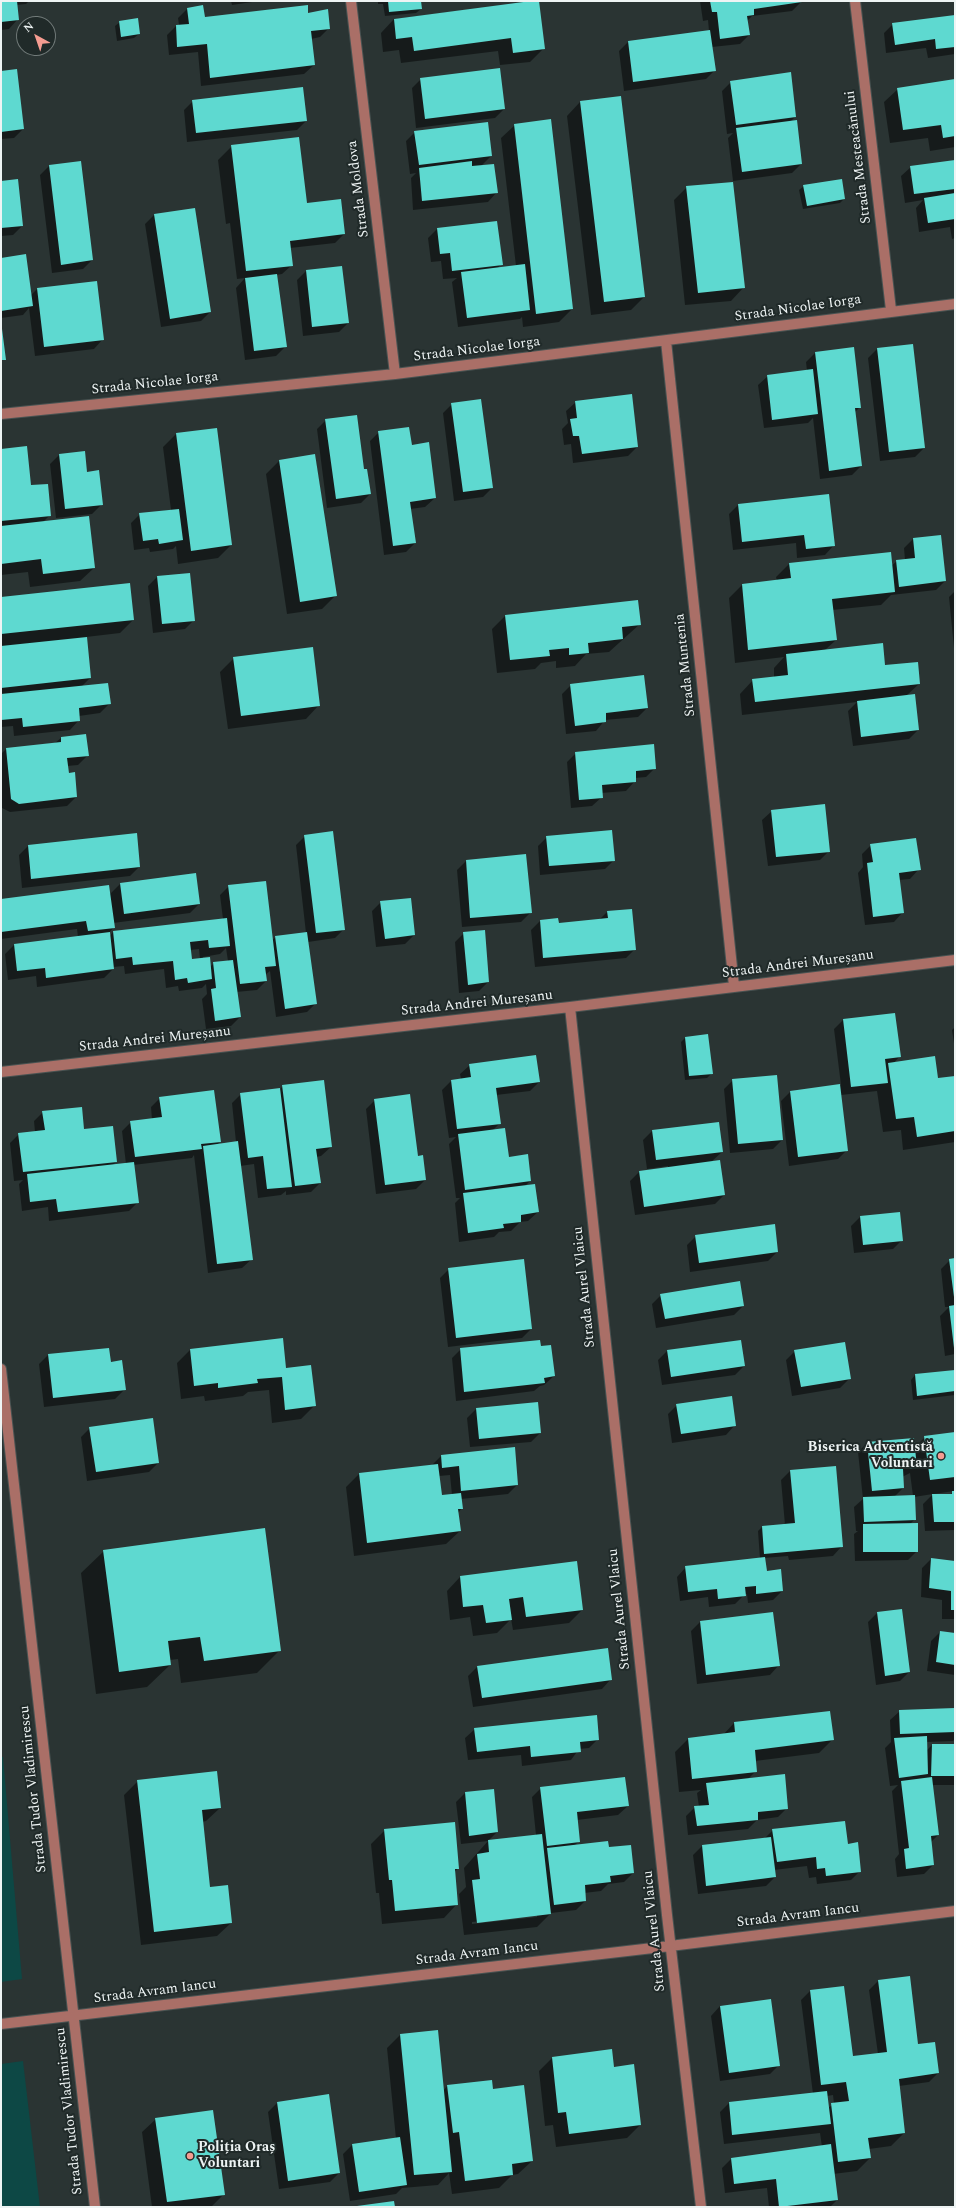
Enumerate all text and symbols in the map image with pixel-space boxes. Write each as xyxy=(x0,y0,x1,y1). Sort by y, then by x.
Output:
north arrow xyxy=(16,16,56,56)
text: N xyxy=(20,18,38,37)
street label: Strada Mesteacănului xyxy=(842,89,876,225)
street label: Strada Moldova xyxy=(345,140,373,238)
street label: Strada Nicolae Iorga xyxy=(734,292,862,326)
street label: Strada Nicolae Iorga xyxy=(413,334,541,366)
street label: Strada Nicolae Iorga xyxy=(91,369,219,399)
street label: Strada Muntenia xyxy=(672,612,700,718)
street label: Strada Andrei Mureșanu xyxy=(721,947,875,983)
street label: Strada Andrei Mureșanu xyxy=(400,988,554,1020)
street label: Strada Andrei Mureșanu xyxy=(78,1024,232,1056)
street label: Strada Aurel Vlaicu xyxy=(570,1226,600,1348)
place label: Biserica Adventistă Voluntari xyxy=(808,1440,933,1472)
marker: Biserica Adventistă Voluntari xyxy=(936,1451,946,1461)
street label: Strada Aurel Vlaicu xyxy=(605,1548,635,1670)
street label: Strada Tudor Vladimirescu xyxy=(17,1705,51,1873)
street label: Strada Aurel Vlaicu xyxy=(640,1870,670,1992)
street label: Strada Avram Iancu xyxy=(736,1900,860,1932)
street label: Strada Avram Iancu xyxy=(415,1938,539,1970)
street label: Strada Avram Iancu xyxy=(93,1976,217,2008)
street label: Strada Tudor Vladimirescu xyxy=(53,2027,87,2195)
place label: Poliția Oraș Voluntari xyxy=(198,2140,275,2172)
marker: Poliția Oraș Voluntari xyxy=(185,2151,195,2161)

